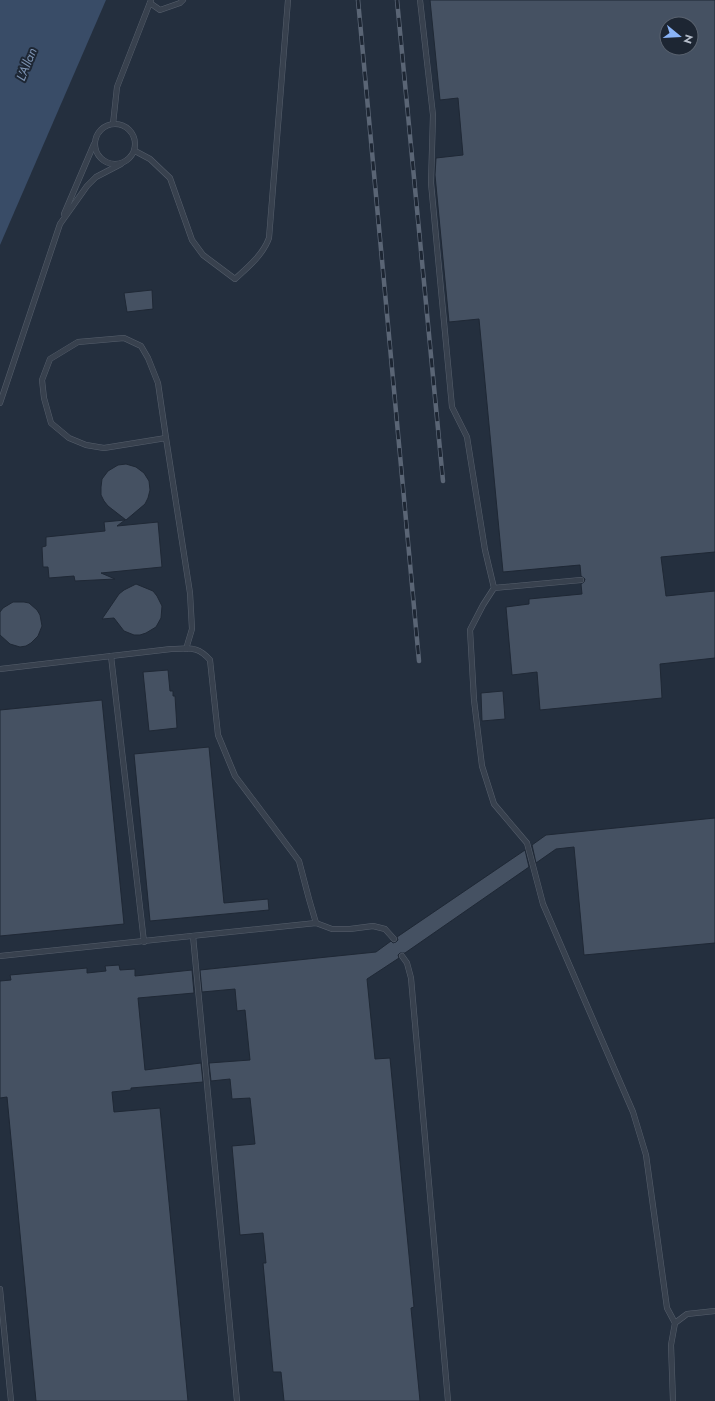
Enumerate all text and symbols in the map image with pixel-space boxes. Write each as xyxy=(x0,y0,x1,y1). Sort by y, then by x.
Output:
north arrow xyxy=(659,16,699,56)
text: N xyxy=(680,32,697,46)
water label: L'Allan xyxy=(11,44,42,84)

